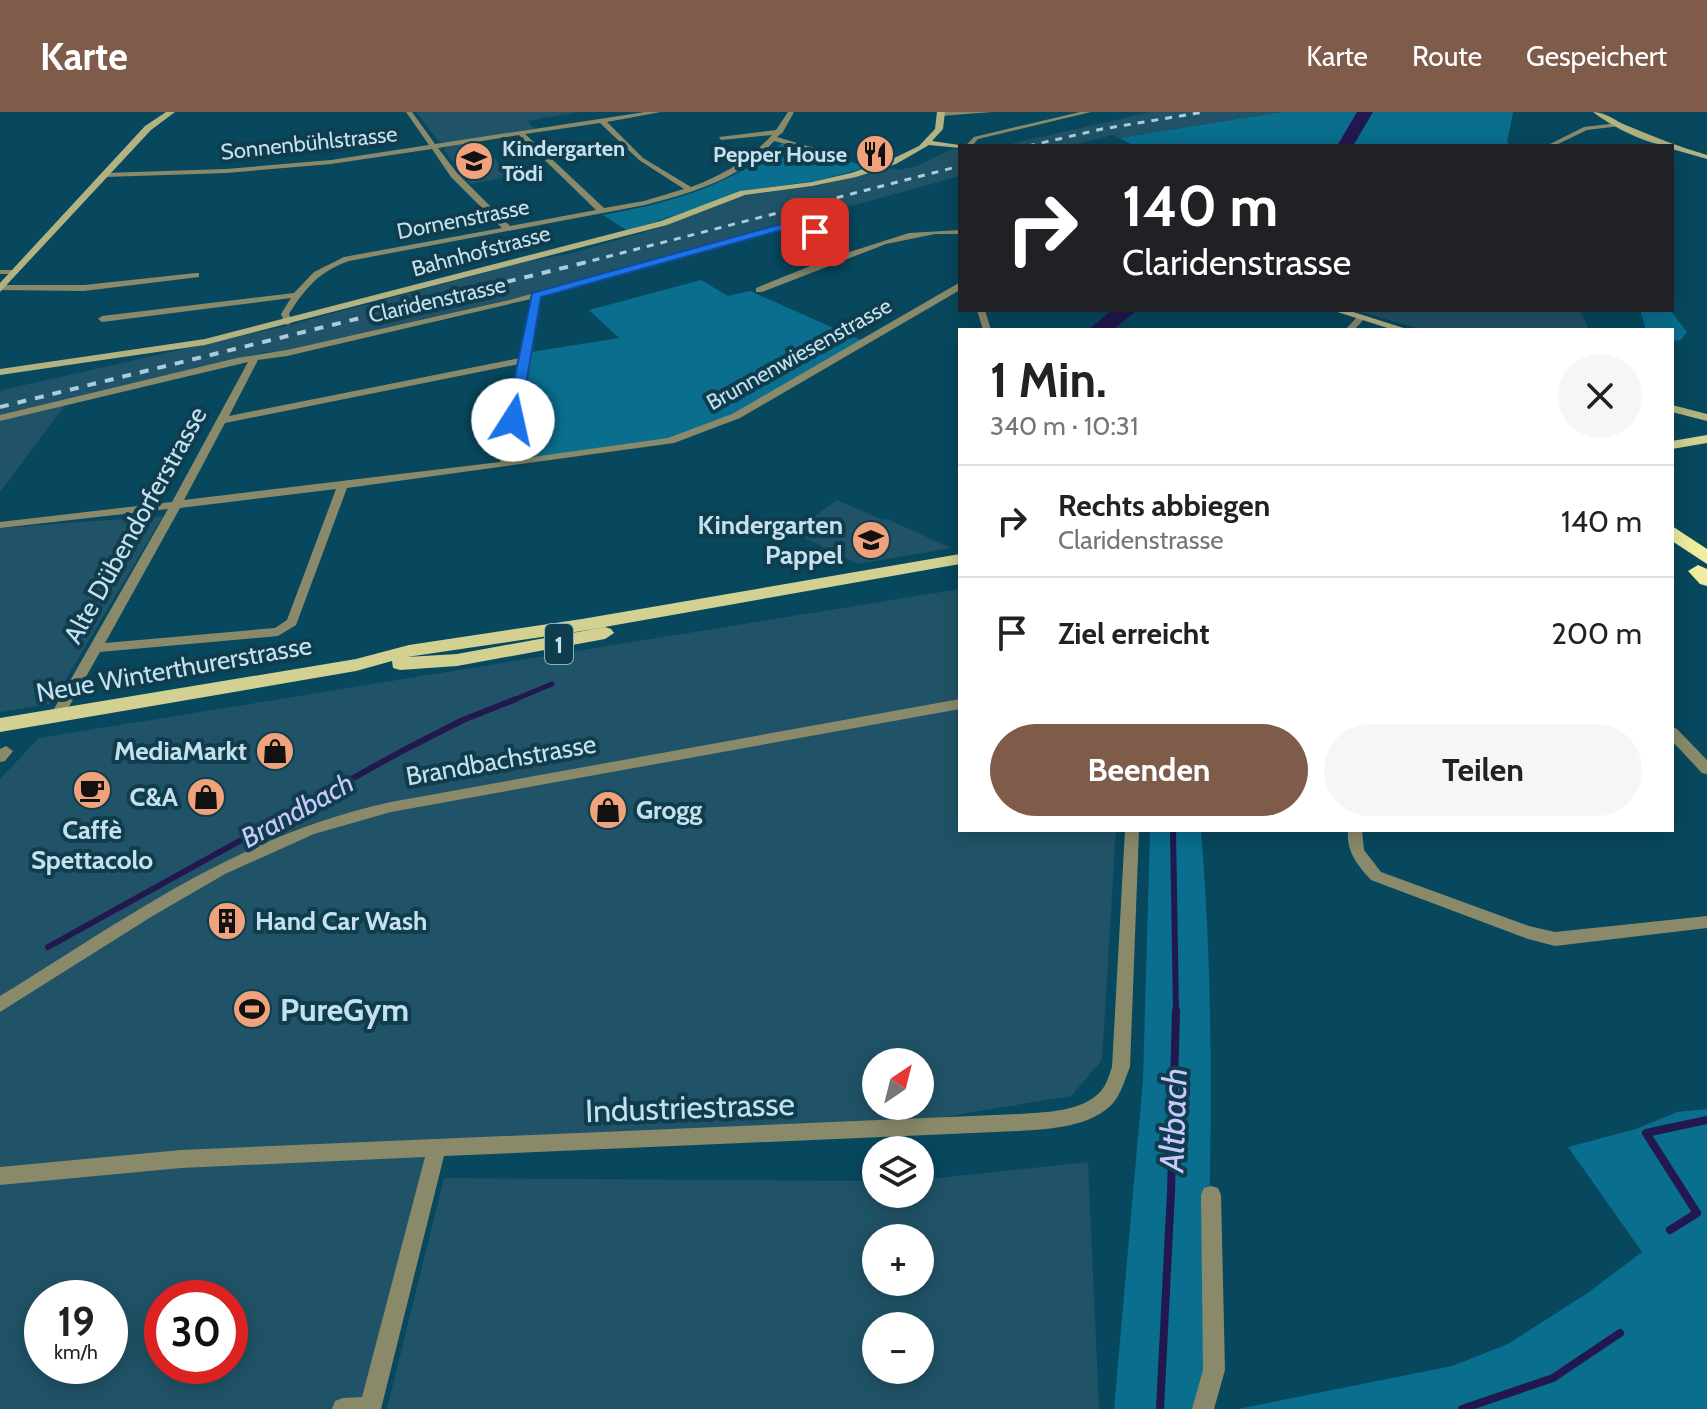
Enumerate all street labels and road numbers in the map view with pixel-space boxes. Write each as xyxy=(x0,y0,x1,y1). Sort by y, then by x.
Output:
street label: Sonnenbühlstrasse xyxy=(219,120,399,166)
street label: Dornenstrasse xyxy=(395,193,531,245)
street label: Bahnhofstrasse xyxy=(409,220,553,282)
street label: Claridenstrasse xyxy=(366,271,508,329)
street label: Brunnenwiesenstrasse xyxy=(702,292,896,416)
street label: Alte Dübendorferstrasse xyxy=(57,401,213,649)
road number: 1 xyxy=(545,624,573,664)
street label: Neue Winterthurerstrasse xyxy=(34,629,314,709)
street label: Brandbachstrasse xyxy=(403,728,599,792)
street label: Industriestrasse xyxy=(585,1084,795,1130)

